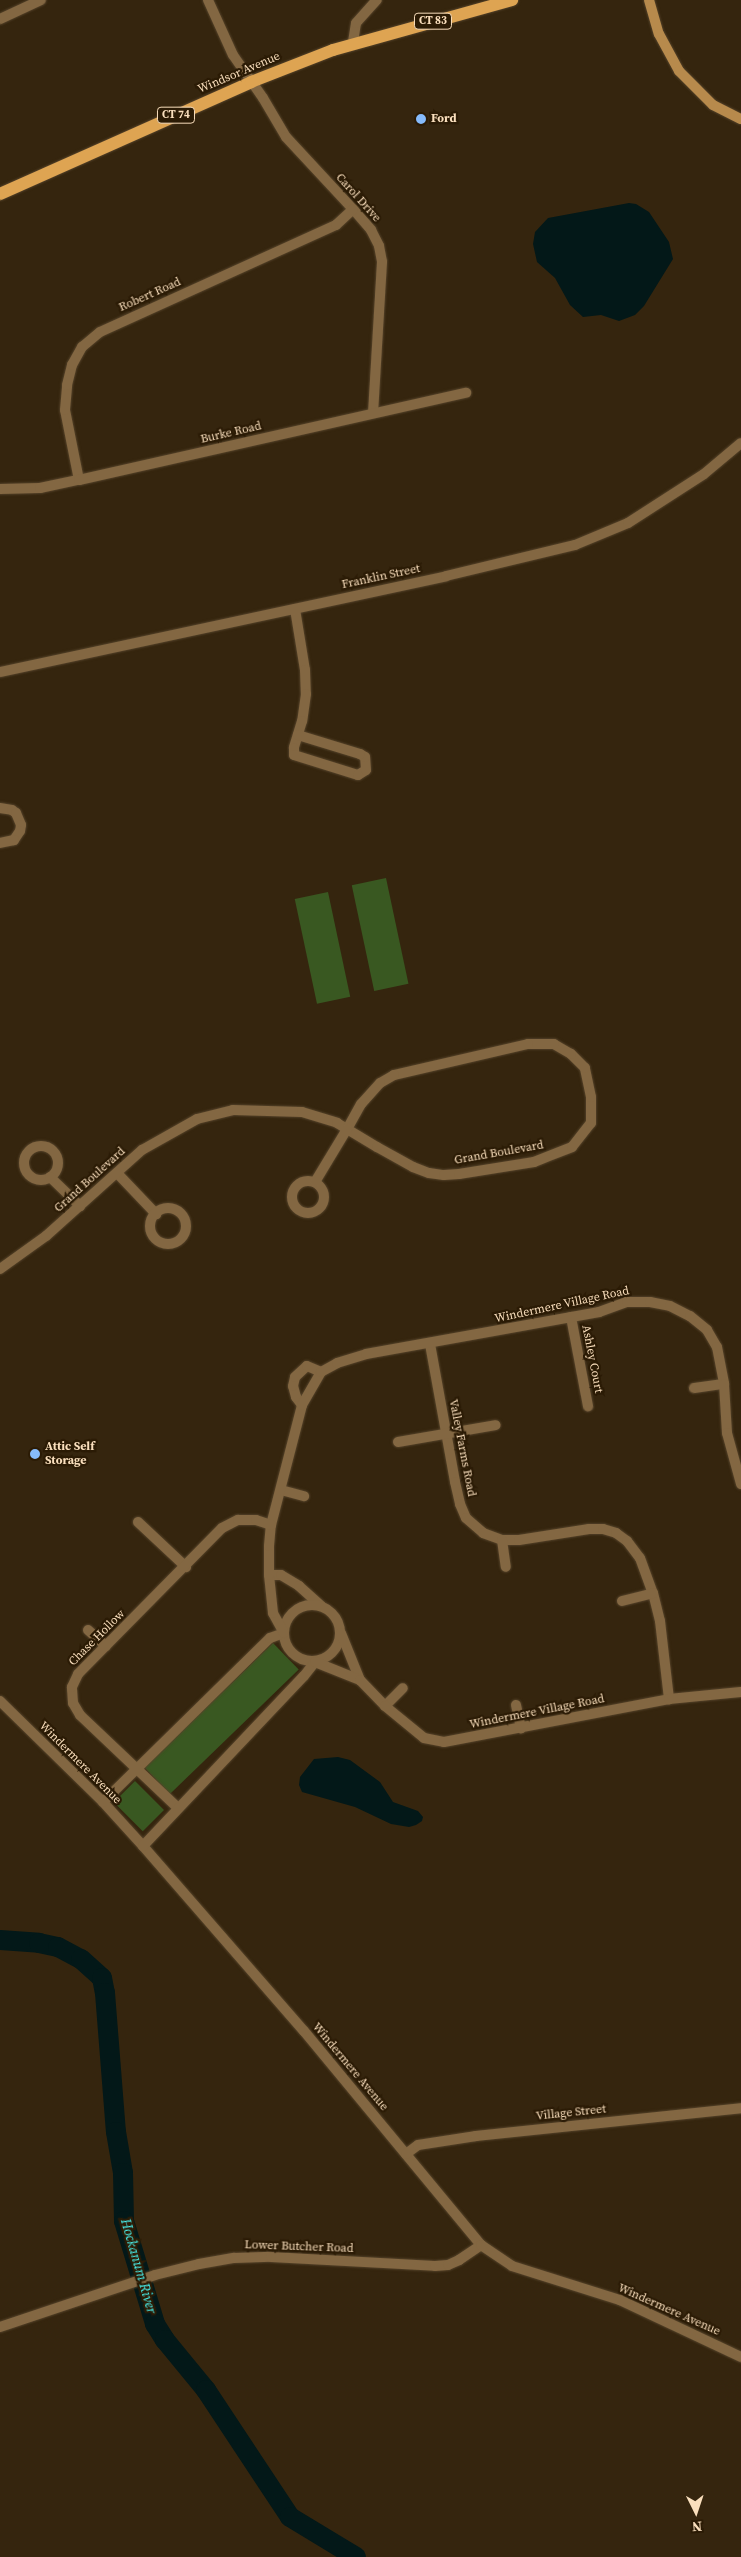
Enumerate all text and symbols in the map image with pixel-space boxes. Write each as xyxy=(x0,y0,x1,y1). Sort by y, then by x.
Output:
road number: CT 83 xyxy=(413,12,453,30)
street label: Windsor Avenue xyxy=(196,49,282,97)
road number: CT 74 xyxy=(156,106,196,124)
place label: Ford xyxy=(431,112,457,126)
marker: Ford xyxy=(415,113,427,125)
street label: Carol Drive xyxy=(332,171,384,225)
street label: Robert Road xyxy=(117,275,183,315)
street label: Burke Road xyxy=(199,419,263,447)
street label: Franklin Street xyxy=(340,562,422,592)
street label: Grand Boulevard xyxy=(453,1138,545,1168)
street label: Grand Boulevard xyxy=(52,1144,128,1216)
street label: Windermere Village Road xyxy=(493,1284,631,1326)
street label: Ashley Court xyxy=(578,1324,606,1394)
street label: Valley Farms Road xyxy=(445,1398,479,1498)
place label: Attic Self Storage xyxy=(45,1440,95,1468)
marker: Attic Self Storage xyxy=(29,1448,41,1460)
street label: Chase Hollow xyxy=(66,1607,128,1669)
street label: Windermere Village Road xyxy=(468,1692,606,1732)
street label: Windermere Avenue xyxy=(36,1719,124,1807)
street label: Windermere Avenue xyxy=(309,2020,391,2114)
street label: Village Street xyxy=(535,2102,607,2124)
water label: Hockanum River xyxy=(117,2217,161,2315)
street label: Lower Butcher Road xyxy=(244,2238,354,2256)
street label: Windermere Avenue xyxy=(616,2281,722,2339)
north arrow xyxy=(671,2487,721,2537)
text: N xyxy=(691,2517,703,2537)

